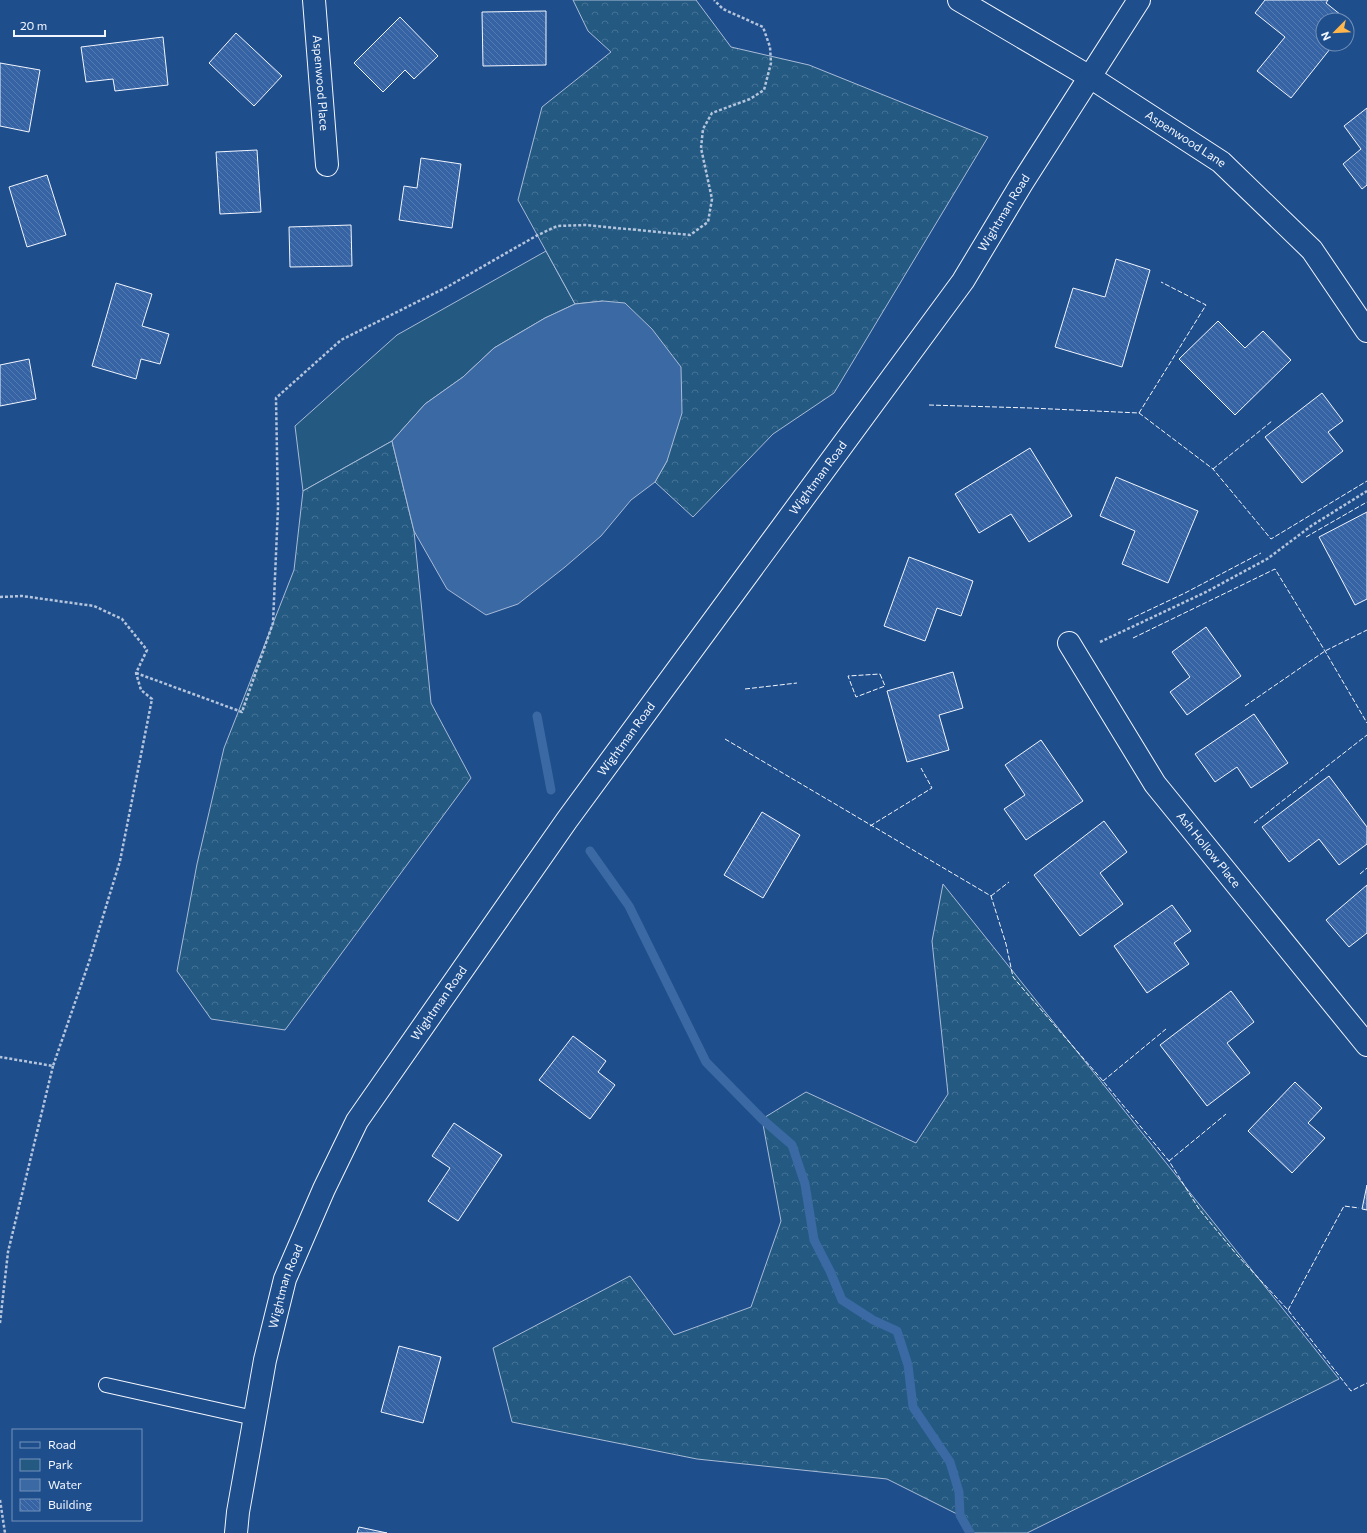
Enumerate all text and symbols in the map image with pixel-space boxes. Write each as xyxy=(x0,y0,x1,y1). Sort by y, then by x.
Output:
scale bar xyxy=(14,12,105,38)
north arrow xyxy=(1315,12,1355,52)
text: 20 m xyxy=(20,18,47,32)
text: N xyxy=(1318,30,1333,43)
street label: Aspenwood Place xyxy=(311,34,332,131)
street label: Aspenwood Lane xyxy=(1143,107,1230,169)
street label: Wightman Road xyxy=(975,171,1032,253)
street label: Wightman Road xyxy=(786,438,849,517)
street label: Wightman Road xyxy=(594,699,657,778)
street label: Ash Hollow Place xyxy=(1174,809,1244,890)
street label: Wightman Road xyxy=(407,963,469,1043)
street label: Wightman Road xyxy=(265,1242,305,1330)
legend xyxy=(12,1429,142,1521)
text: Road xyxy=(48,1437,76,1451)
text: Park xyxy=(48,1457,74,1471)
text: Water xyxy=(48,1477,82,1491)
text: Building xyxy=(48,1497,92,1511)

